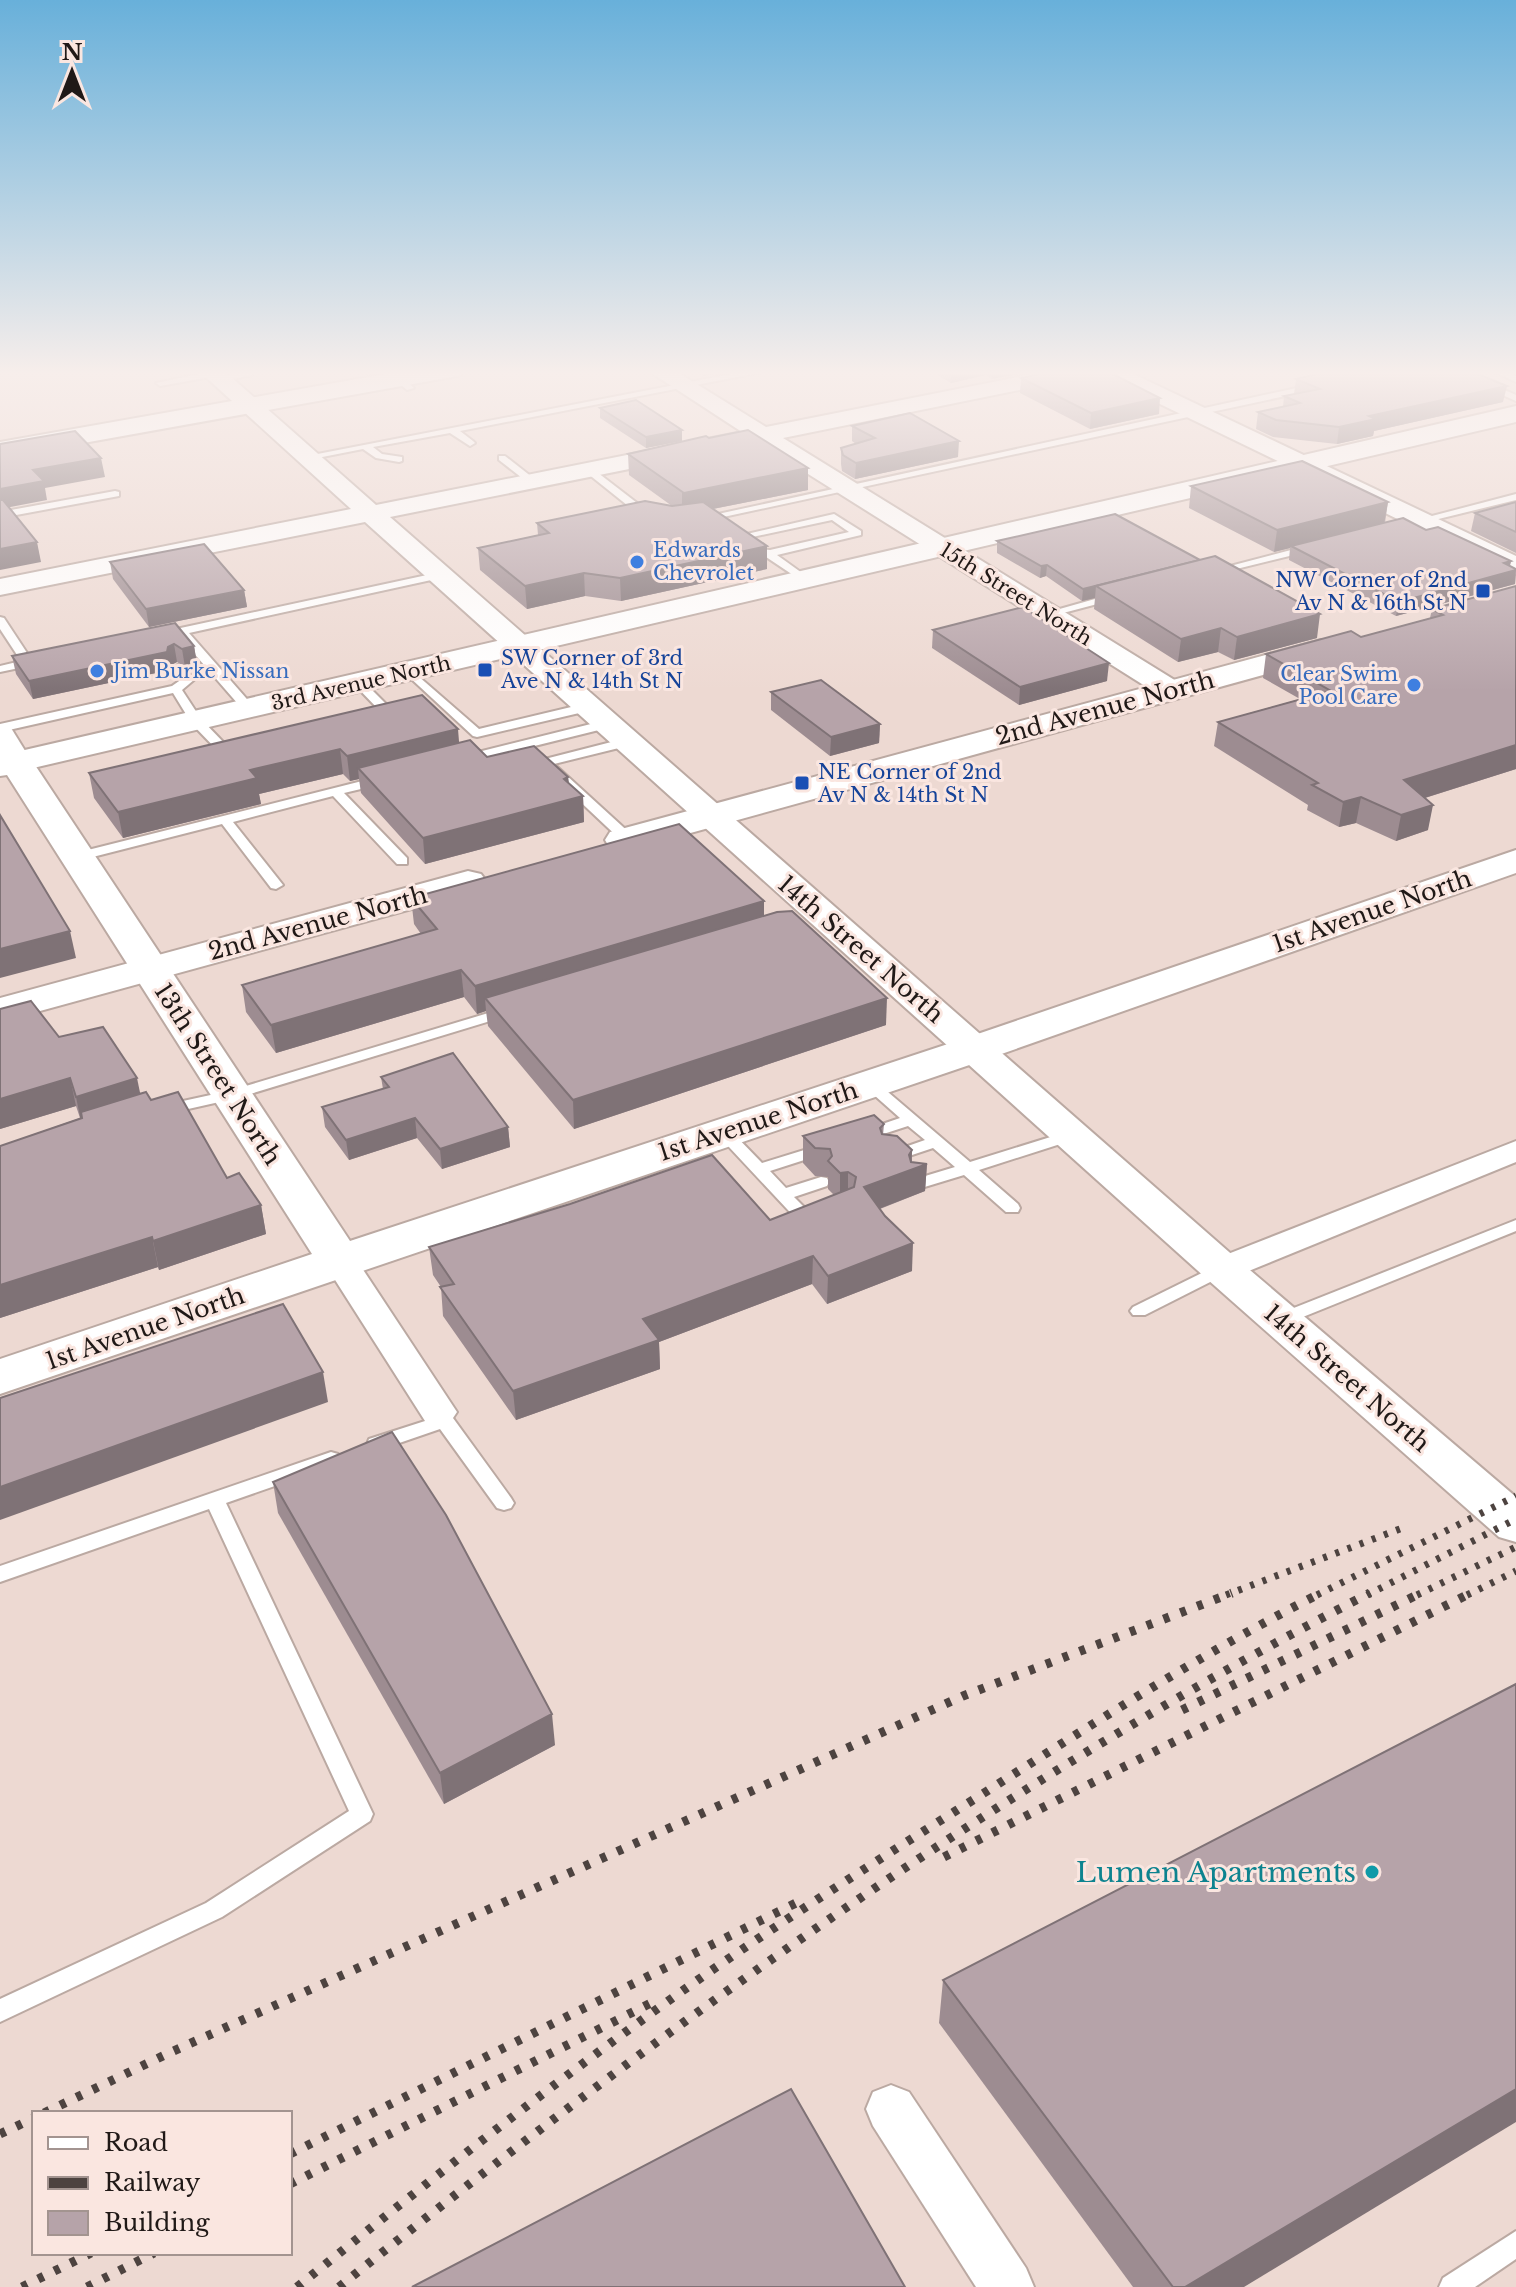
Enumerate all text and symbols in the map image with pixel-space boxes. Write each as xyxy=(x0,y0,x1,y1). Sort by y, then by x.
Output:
north arrow xyxy=(32,32,112,112)
text: N xyxy=(62,39,83,66)
place label: Edwards Chevrolet xyxy=(653,538,755,585)
street label: 15th Street North xyxy=(936,538,1097,651)
marker: Edwards Chevrolet xyxy=(628,553,646,571)
place label: NW Corner of 2nd Av N & 16th St N xyxy=(1275,568,1467,615)
marker: NW Corner of 2nd Av N & 16th St N xyxy=(1474,582,1492,600)
place label: SW Corner of 3rd Ave N & 14th St N xyxy=(500,646,683,693)
street label: 3rd Avenue North xyxy=(269,651,453,715)
place label: Jim Burke Nissan xyxy=(110,659,289,683)
marker: SW Corner of 3rd Ave N & 14th St N xyxy=(476,661,494,679)
marker: Jim Burke Nissan xyxy=(88,662,106,680)
place label: Clear Swim Pool Care xyxy=(1280,662,1399,709)
street label: 2nd Avenue North xyxy=(992,665,1218,751)
marker: Clear Swim Pool Care xyxy=(1405,676,1423,694)
place label: NE Corner of 2nd Av N & 14th St N xyxy=(817,760,1002,807)
marker: NE Corner of 2nd Av N & 14th St N xyxy=(793,774,811,792)
street label: 1st Avenue North xyxy=(1269,863,1475,959)
street label: 14th Street North xyxy=(772,869,950,1029)
street label: 2nd Avenue North xyxy=(205,880,431,966)
street label: 13th Street North xyxy=(148,978,288,1170)
street label: 1st Avenue North xyxy=(654,1075,862,1167)
street label: 1st Avenue North xyxy=(42,1280,248,1376)
street label: 14th Street North xyxy=(1258,1298,1436,1458)
place label: Lumen Apartments xyxy=(1076,1855,1356,1890)
marker: Lumen Apartments xyxy=(1363,1863,1381,1881)
legend xyxy=(32,2111,292,2255)
text: Road xyxy=(104,2128,168,2157)
text: Railway xyxy=(104,2168,201,2197)
text: Building xyxy=(104,2208,210,2237)

